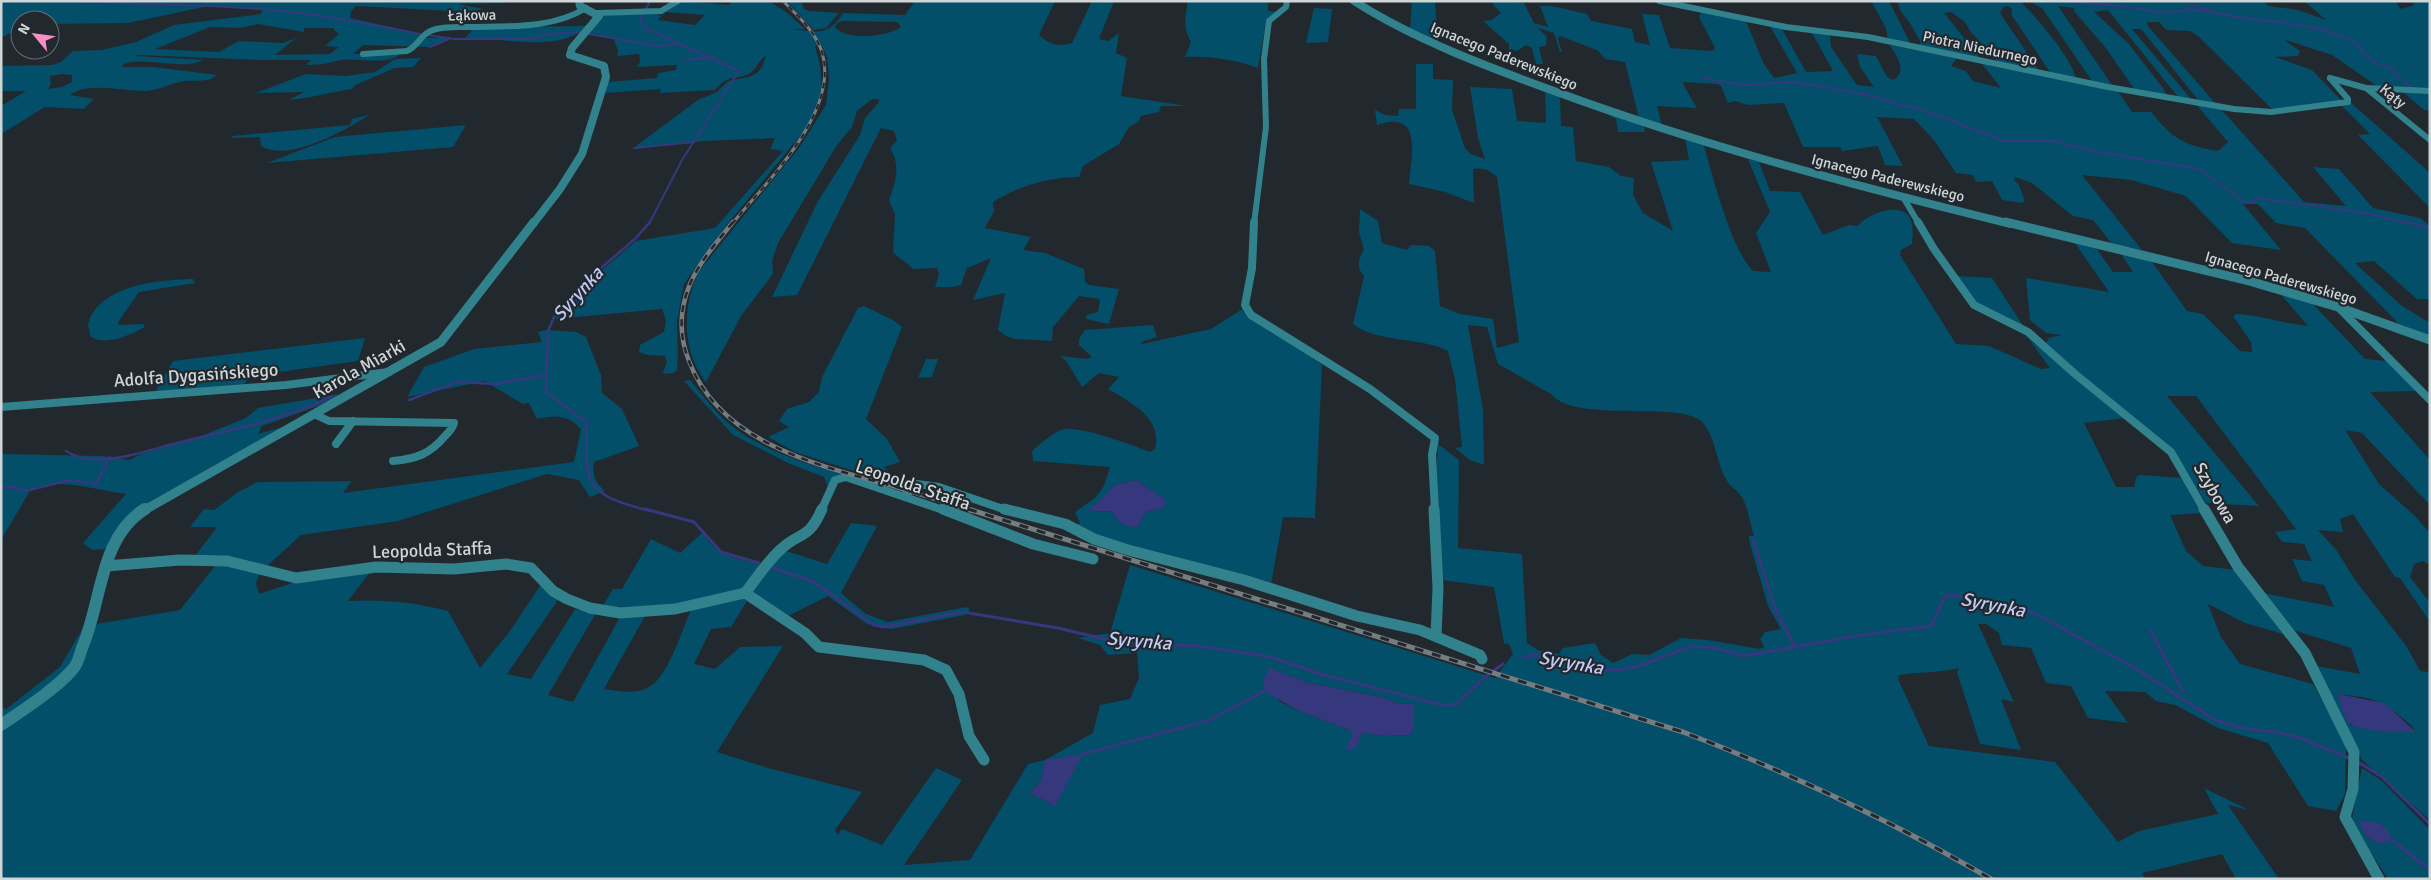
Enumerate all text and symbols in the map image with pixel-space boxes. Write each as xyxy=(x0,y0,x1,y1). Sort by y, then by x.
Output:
street label: Łąkowa xyxy=(448,6,496,24)
north arrow xyxy=(10,10,60,60)
street label: Ignacego Paderewskiego xyxy=(1428,18,1581,94)
text: N xyxy=(14,21,34,37)
street label: Piotra Niedurnego xyxy=(1921,27,2039,69)
street label: Kąty xyxy=(2376,80,2410,112)
street label: Ignacego Paderewskiego xyxy=(1809,150,1967,206)
street label: Ignacego Paderewskiego xyxy=(2203,248,2359,308)
water label: Syrynka xyxy=(547,261,610,326)
street label: Karola Miarki xyxy=(309,334,409,404)
street label: Adolfa Dygasińskiego xyxy=(113,358,279,392)
street label: Leopolda Staffa xyxy=(853,455,973,515)
street label: Szybowa xyxy=(2189,459,2241,527)
street label: Leopolda Staffa xyxy=(372,537,492,563)
water label: Syrynka xyxy=(1959,587,2028,623)
water label: Syrynka xyxy=(1106,626,1174,656)
water label: Syrynka xyxy=(1537,646,1606,681)

